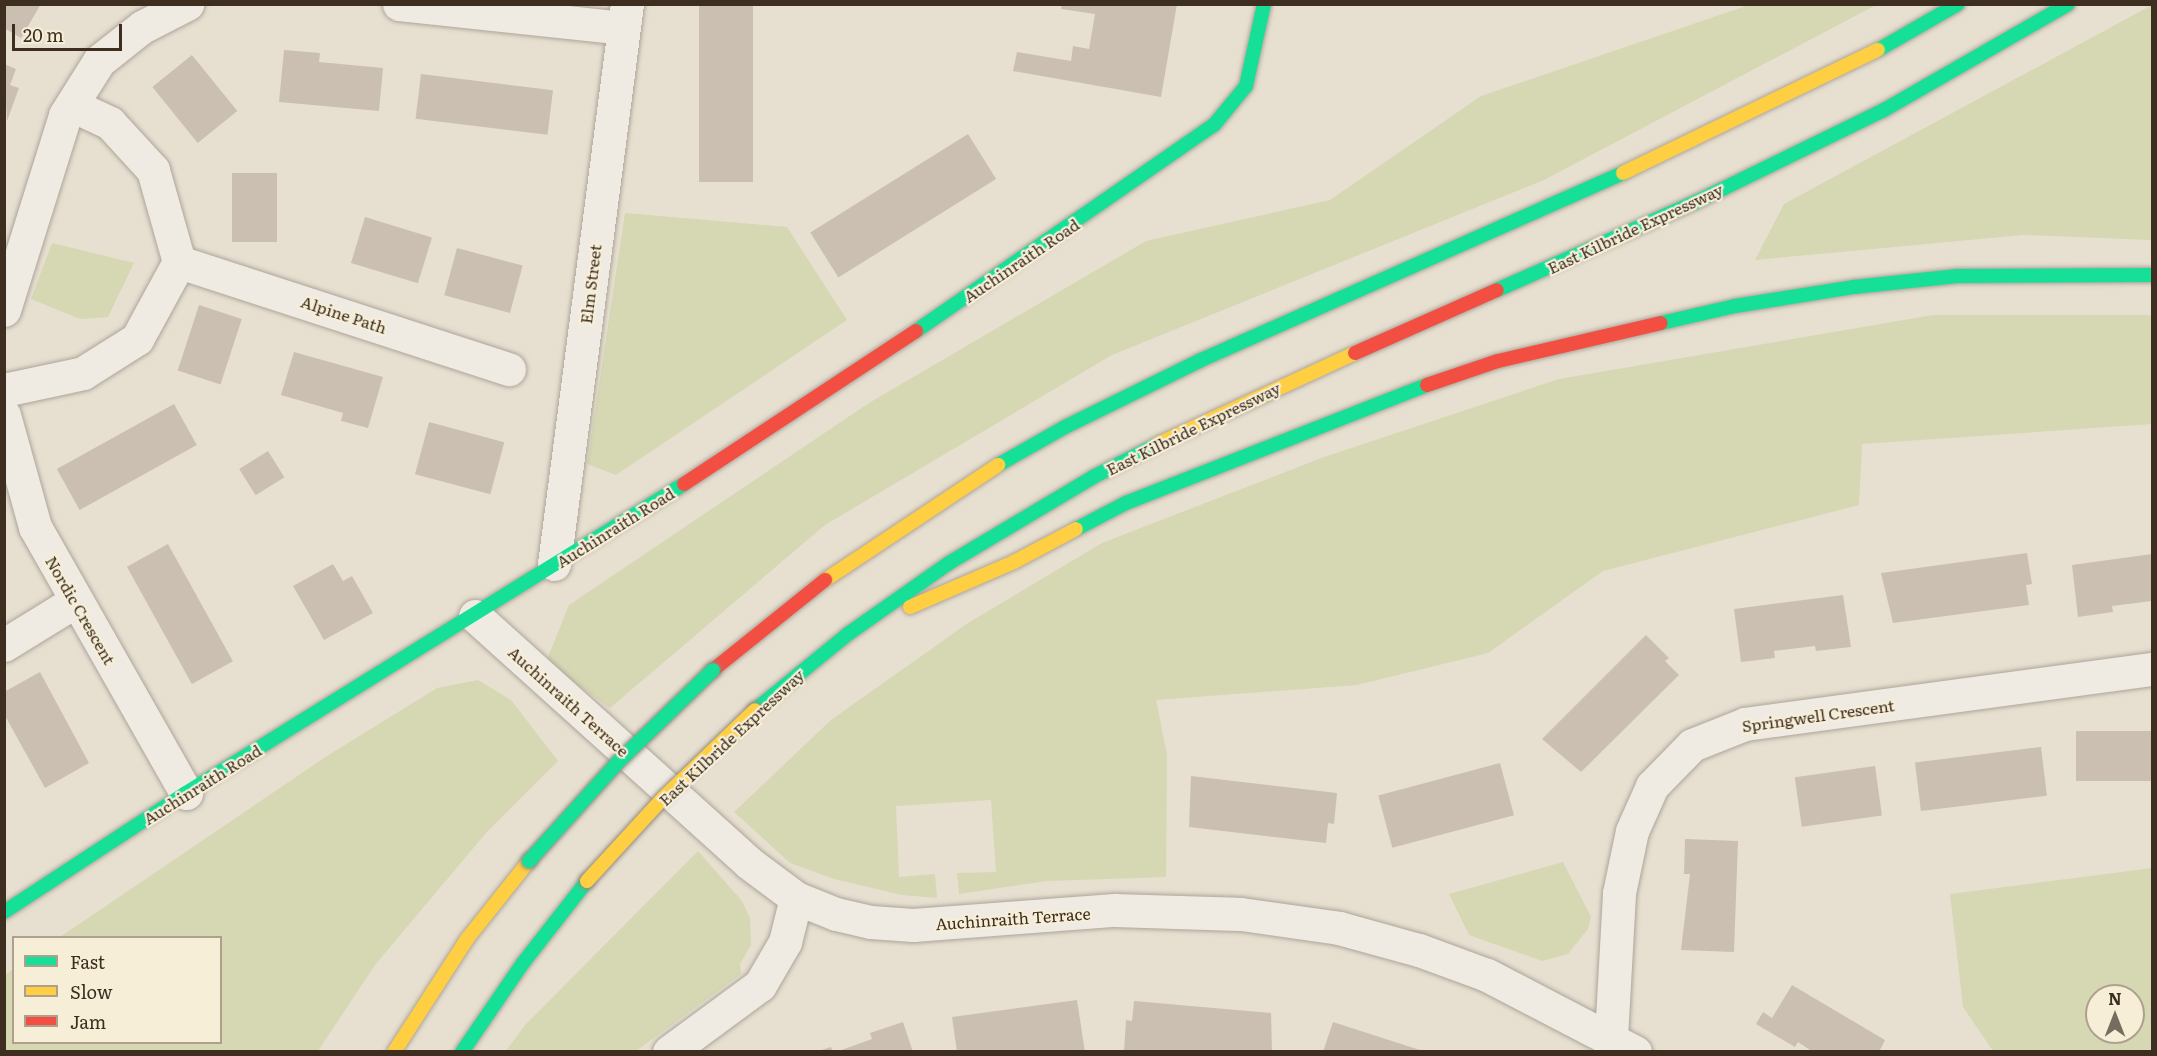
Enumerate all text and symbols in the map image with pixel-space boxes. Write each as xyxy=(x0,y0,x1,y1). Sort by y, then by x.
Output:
scale bar xyxy=(15,12,124,50)
text: 20 m xyxy=(23,21,64,48)
street label: East Kilbride Expressway xyxy=(1544,179,1726,277)
street label: Auchinraith Road xyxy=(959,214,1083,306)
street label: Elm Street xyxy=(576,243,604,325)
street label: Alpine Path xyxy=(299,291,389,337)
street label: East Kilbride Expressway xyxy=(1103,377,1283,479)
street label: Auchinraith Road xyxy=(552,483,678,571)
street label: Nordic Crescent xyxy=(42,552,120,668)
street label: Auchinraith Terrace xyxy=(505,642,633,760)
street label: East Kilbride Expressway xyxy=(655,665,807,809)
street label: Springwell Crescent xyxy=(1741,695,1895,735)
street label: Auchinraith Road xyxy=(139,740,265,828)
street label: Auchinraith Terrace xyxy=(935,903,1091,933)
legend xyxy=(12,936,222,1044)
text: Fast xyxy=(70,948,105,975)
text: Slow xyxy=(70,978,112,1005)
north arrow xyxy=(2085,984,2145,1044)
text: N xyxy=(2108,986,2122,1010)
text: Jam xyxy=(70,1008,106,1035)

